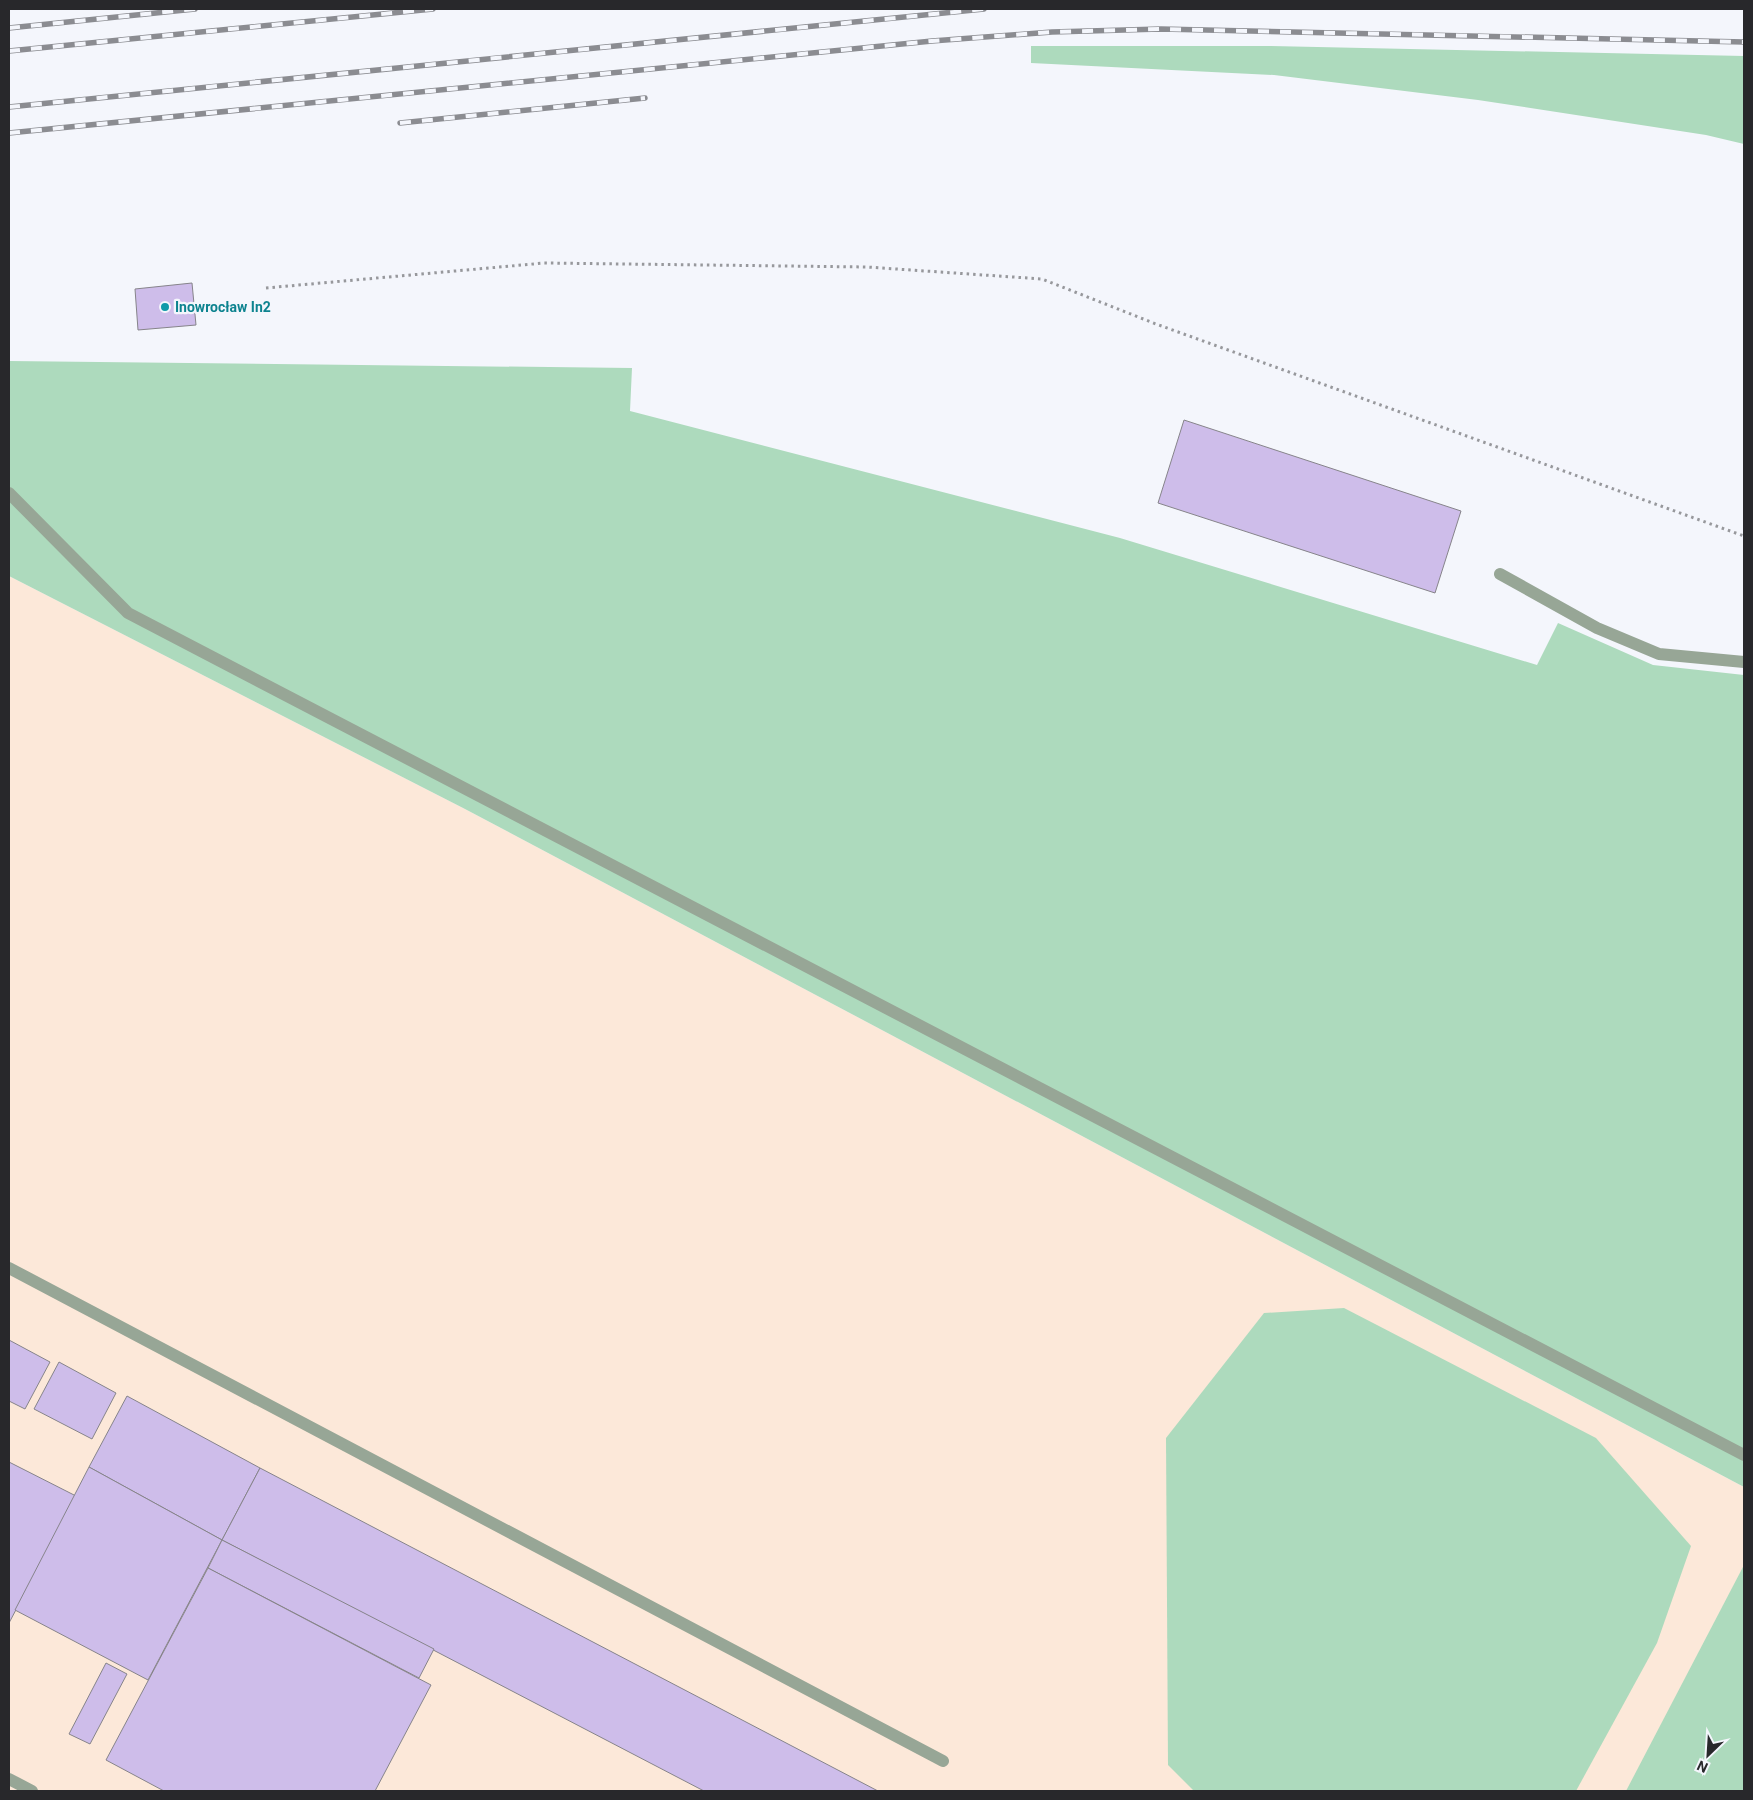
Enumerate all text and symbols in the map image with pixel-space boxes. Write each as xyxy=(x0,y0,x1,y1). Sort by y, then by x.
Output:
place label: Inowrocław In2 xyxy=(175,299,271,315)
marker: Inowrocław In2 xyxy=(159,301,171,313)
north arrow xyxy=(1683,1730,1733,1780)
text: N xyxy=(1695,1757,1710,1776)

